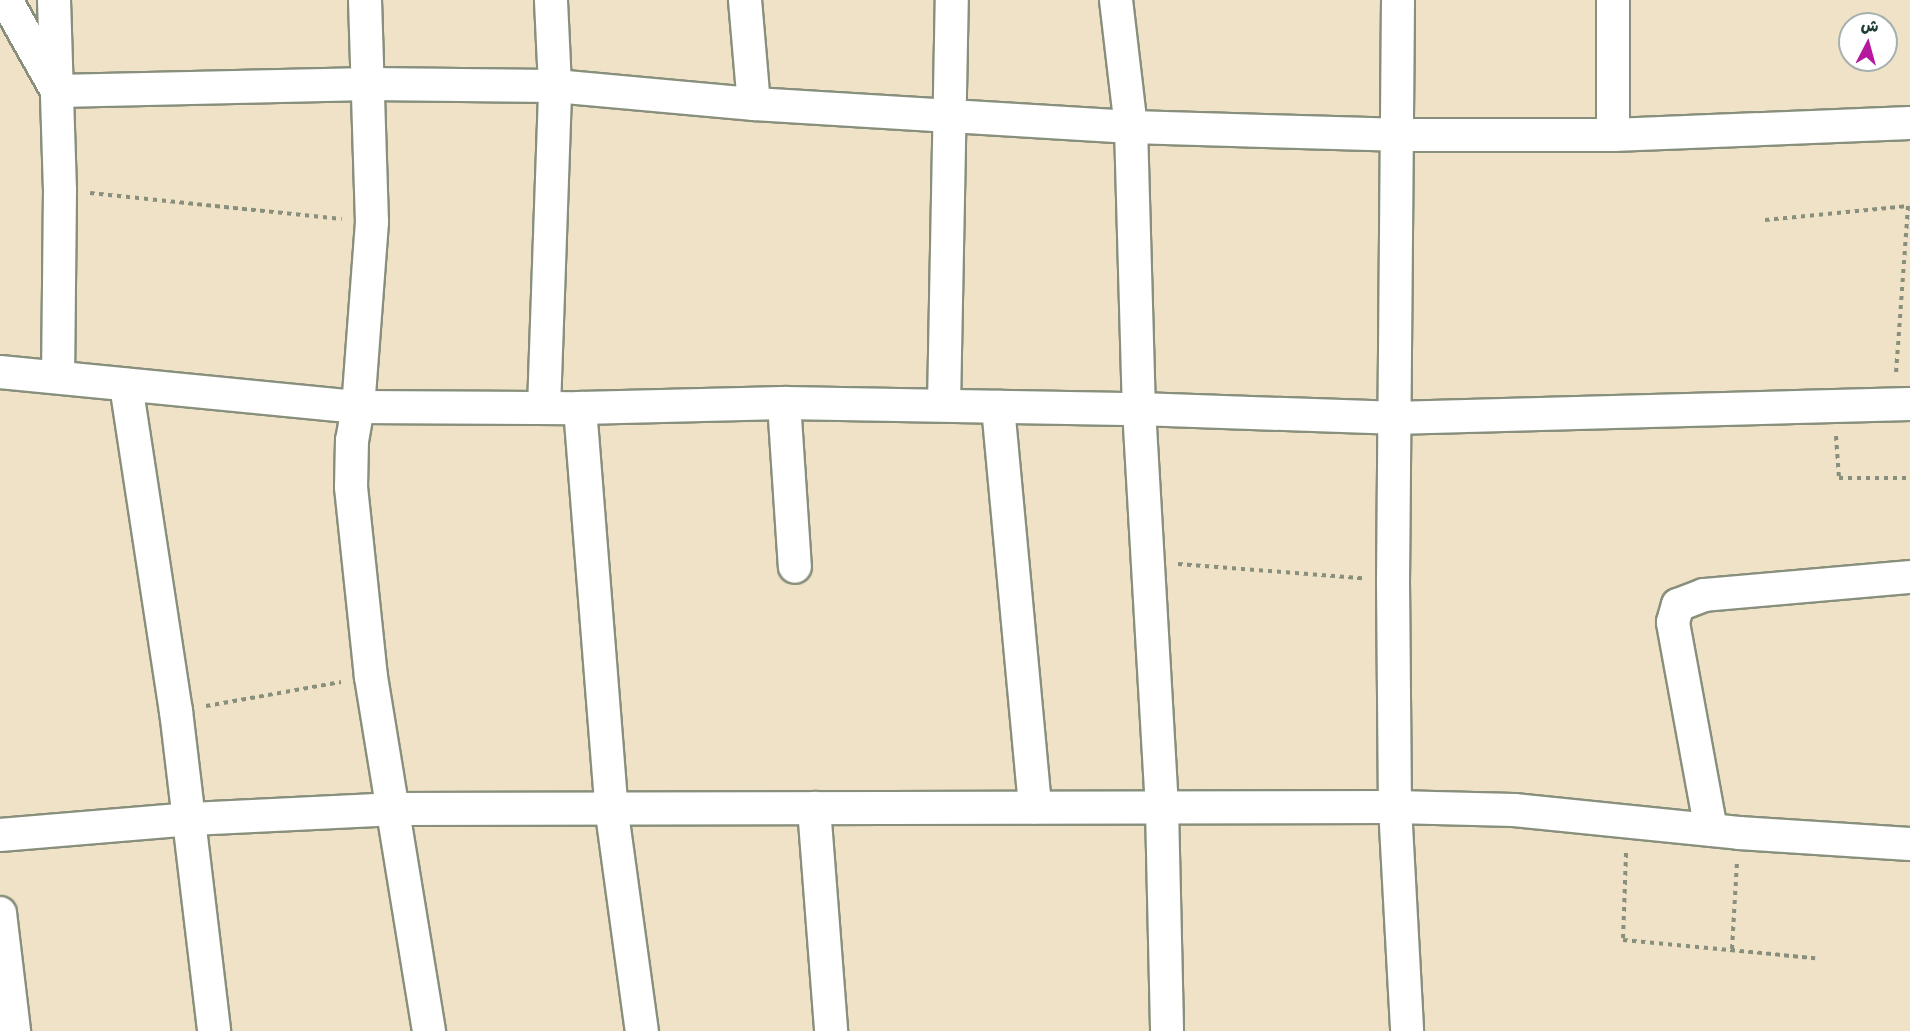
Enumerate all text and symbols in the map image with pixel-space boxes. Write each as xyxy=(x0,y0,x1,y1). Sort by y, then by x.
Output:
text: ش xyxy=(1859,10,1880,41)
north arrow xyxy=(1838,12,1898,72)

